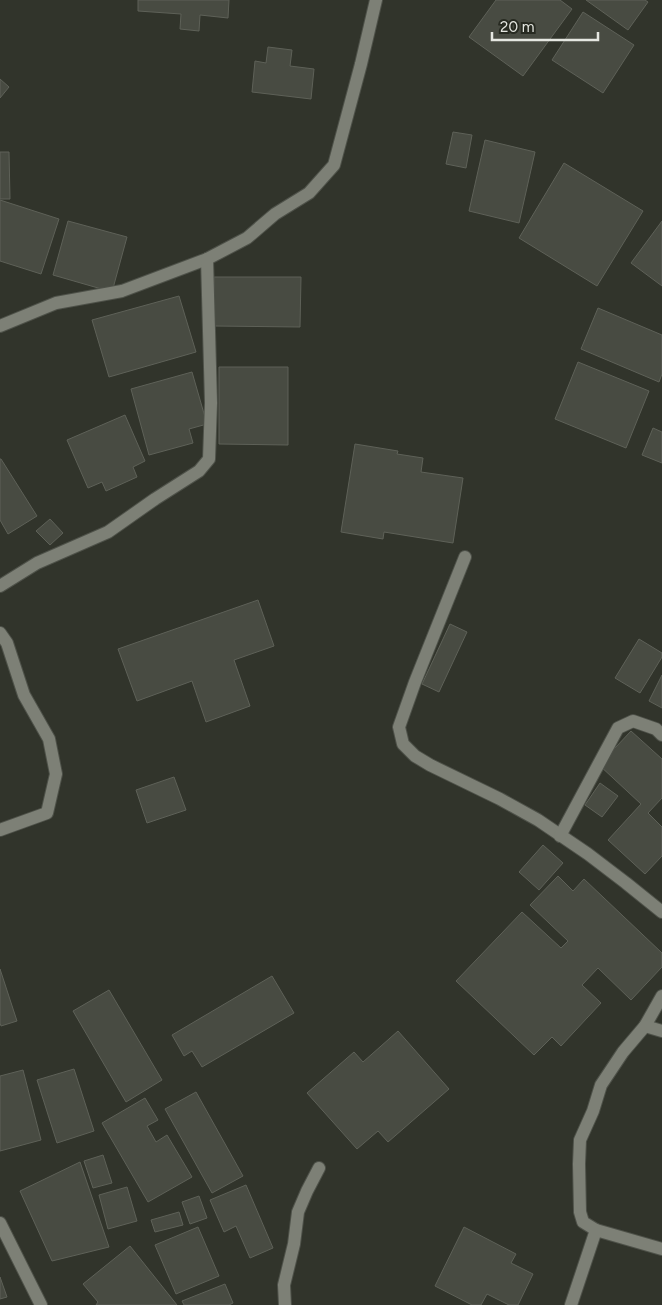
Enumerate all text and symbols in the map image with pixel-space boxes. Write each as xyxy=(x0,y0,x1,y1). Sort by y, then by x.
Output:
scale bar xyxy=(492,10,598,42)
text: 20 m xyxy=(500,18,534,36)

